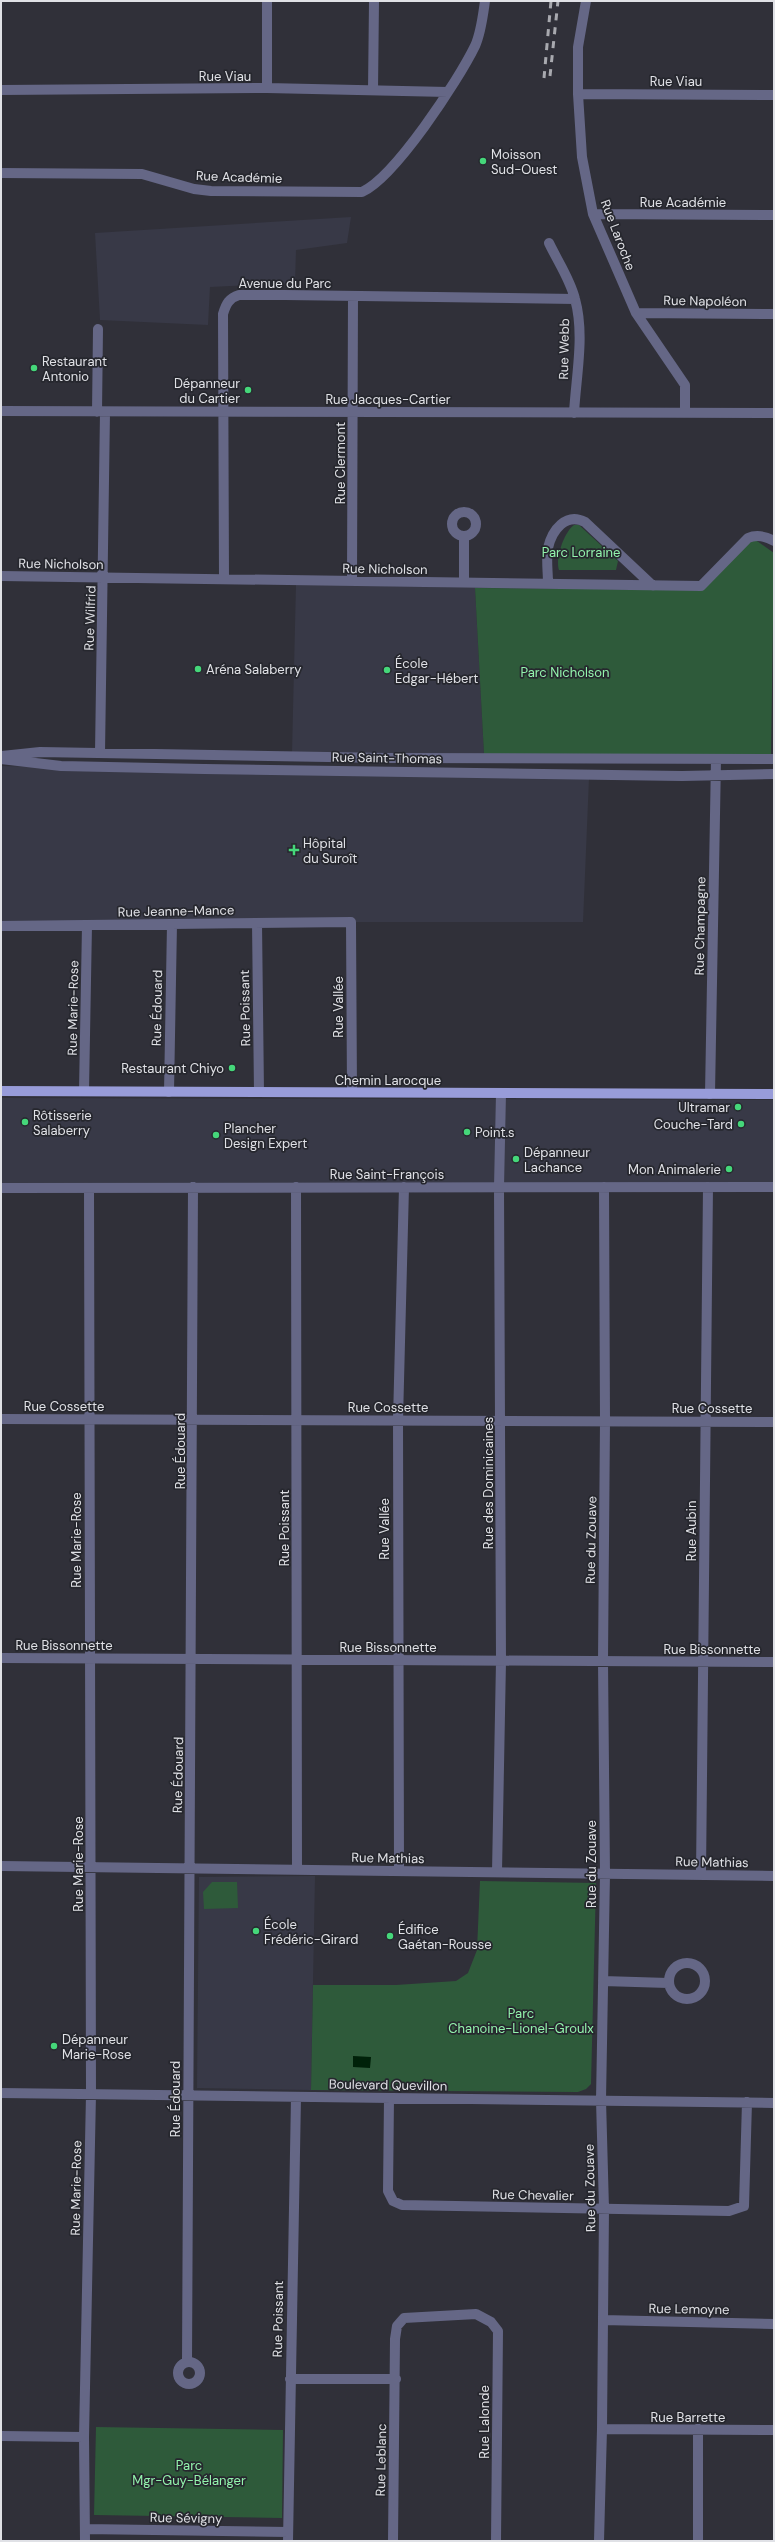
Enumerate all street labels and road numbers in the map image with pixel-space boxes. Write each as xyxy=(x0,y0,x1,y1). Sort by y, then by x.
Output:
street label: Rue Viau xyxy=(199,68,251,85)
street label: Rue Viau xyxy=(650,73,702,90)
street label: Rue Académie xyxy=(196,167,282,187)
street label: Rue Académie xyxy=(640,194,726,211)
street label: Rue Laroche xyxy=(597,197,639,273)
street label: Avenue du Parc xyxy=(238,275,332,292)
street label: Rue Napoléon xyxy=(663,292,747,310)
street label: Rue Webb xyxy=(555,318,573,380)
street label: Rue Jacques-Cartier xyxy=(325,391,451,408)
street label: Rue Clermont xyxy=(332,422,349,504)
street label: Rue Nicholson xyxy=(18,555,104,573)
street label: Rue Nicholson xyxy=(342,560,428,578)
street label: Rue Wilfrid xyxy=(80,585,100,651)
street label: Rue Saint-Thomas xyxy=(332,749,442,767)
street label: Rue Champagne xyxy=(691,876,709,976)
street label: Rue Jeanne-Mance xyxy=(118,901,234,921)
street label: Rue Marie-Rose xyxy=(64,960,82,1056)
street label: Rue Édouard xyxy=(147,970,166,1046)
street label: Rue Poissant xyxy=(236,970,254,1046)
street label: Rue Vallée xyxy=(330,976,347,1038)
street label: Chemin Larocque xyxy=(335,1072,441,1089)
street label: Rue Saint-François xyxy=(330,1166,444,1183)
street label: Rue Cossette xyxy=(24,1398,104,1415)
street label: Rue Cossette xyxy=(348,1399,428,1416)
street label: Rue Cossette xyxy=(672,1400,752,1417)
street label: Rue Édouard xyxy=(171,1413,189,1489)
street label: Rue des Dominicaines xyxy=(480,1417,497,1549)
street label: Rue Poissant xyxy=(276,1490,293,1566)
street label: Rue Marie-Rose xyxy=(68,1492,85,1588)
street label: Rue du Zouave xyxy=(582,1496,600,1584)
street label: Rue Vallée xyxy=(376,1498,393,1560)
street label: Rue Aubin xyxy=(683,1501,700,1561)
street label: Rue Bissonnette xyxy=(15,1637,113,1654)
street label: Rue Bissonnette xyxy=(339,1639,437,1656)
street label: Rue Bissonnette xyxy=(663,1641,761,1658)
street label: Rue Édouard xyxy=(168,1737,187,1813)
street label: Rue Marie-Rose xyxy=(70,1816,87,1912)
street label: Rue du Zouave xyxy=(583,1820,600,1908)
street label: Rue Mathias xyxy=(351,1849,425,1867)
street label: Rue Mathias xyxy=(675,1853,749,1871)
street label: Rue Édouard xyxy=(166,2061,184,2137)
street label: Boulevard Quevillon xyxy=(329,2075,447,2095)
street label: Rue Marie-Rose xyxy=(67,2140,85,2236)
street label: Rue du Zouave xyxy=(581,2144,599,2232)
street label: Rue Chevalier xyxy=(492,2186,574,2204)
street label: Rue Poissant xyxy=(269,2281,287,2357)
street label: Rue Lemoyne xyxy=(648,2300,730,2318)
street label: Rue Lalonde xyxy=(476,2385,493,2459)
street label: Rue Barrette xyxy=(651,2409,725,2426)
street label: Rue Leblanc xyxy=(372,2423,390,2497)
street label: Rue Sévigny xyxy=(150,2509,222,2527)

